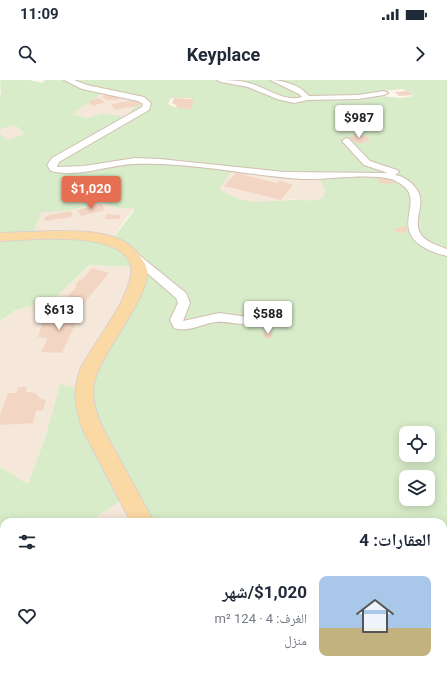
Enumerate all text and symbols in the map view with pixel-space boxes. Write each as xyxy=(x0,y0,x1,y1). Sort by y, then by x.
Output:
text: 11:09 xyxy=(20,5,59,23)
icon: search xyxy=(16,43,38,65)
icon: forward xyxy=(409,43,431,65)
text: Keyplace xyxy=(187,44,260,65)
pin: $987 xyxy=(335,105,383,139)
text: $987 xyxy=(344,110,374,125)
pin: $1,020 xyxy=(58,176,124,210)
text: $1,020 xyxy=(71,181,111,196)
pin: $613 xyxy=(35,297,83,331)
pin: $588 xyxy=(244,301,292,335)
text: $613 xyxy=(44,302,74,317)
text: $588 xyxy=(253,306,283,321)
map controls xyxy=(399,426,435,506)
button: locate xyxy=(399,426,435,462)
button: layers xyxy=(399,470,435,506)
text: العقارات: 4 xyxy=(359,530,431,550)
icon: filters xyxy=(16,531,38,553)
text: $1,020/شهر xyxy=(222,582,307,602)
icon: home xyxy=(351,592,399,640)
icon: heart xyxy=(16,605,38,627)
text: الغرف: 4 · 124 m² xyxy=(215,611,307,626)
text: منزل xyxy=(284,633,307,648)

